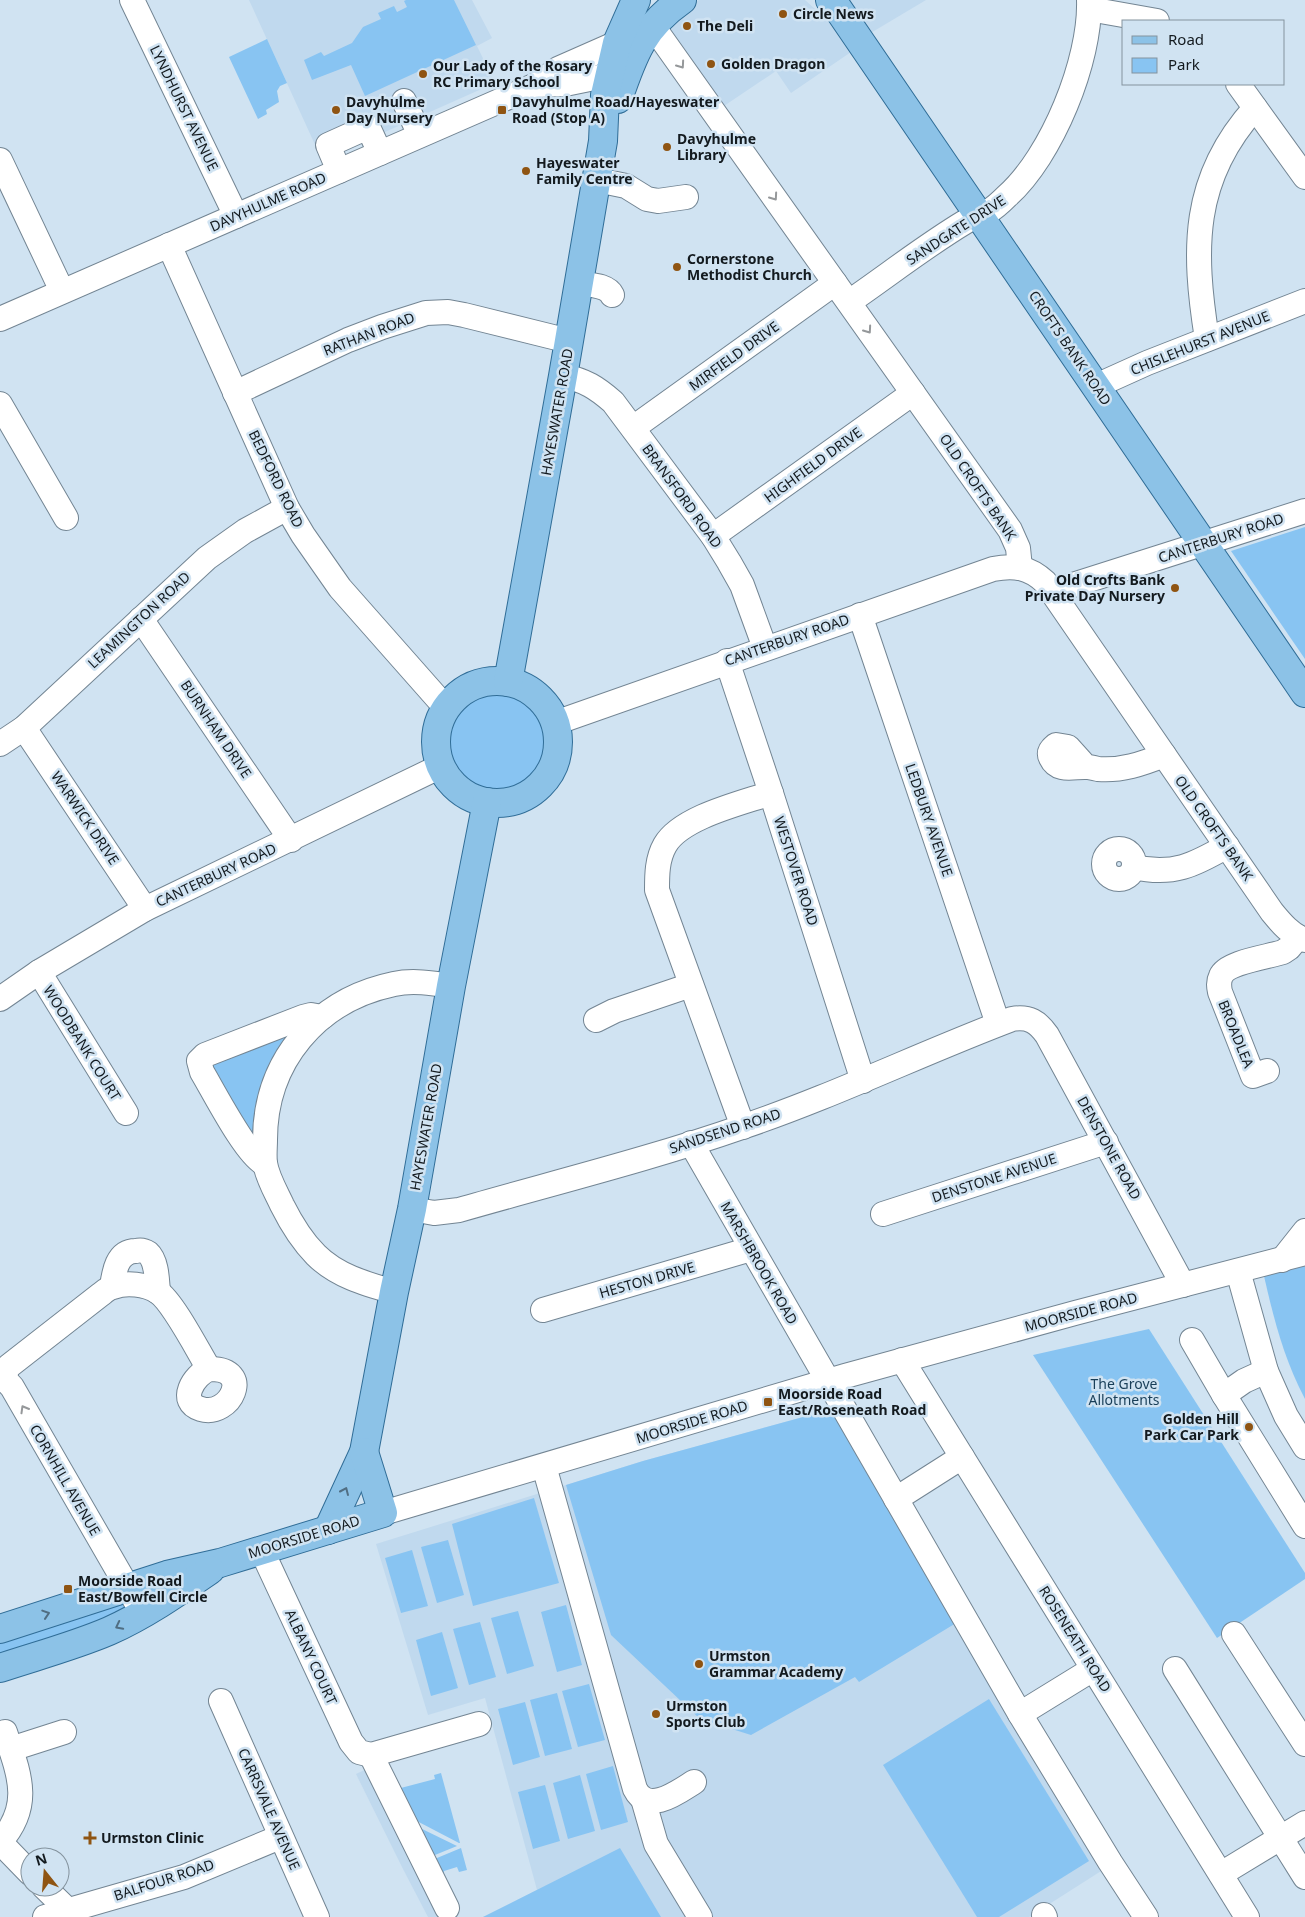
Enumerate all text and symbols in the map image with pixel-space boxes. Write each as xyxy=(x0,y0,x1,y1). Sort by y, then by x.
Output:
place label: Circle News xyxy=(793,4,874,23)
marker: Circle News xyxy=(777,8,789,20)
place label: The Deli xyxy=(697,16,753,35)
marker: The Deli xyxy=(681,20,693,32)
legend xyxy=(1122,20,1285,85)
text: Road xyxy=(1168,29,1204,49)
street label: LYNDHURST AVENUE xyxy=(146,42,223,174)
place label: Golden Dragon xyxy=(721,54,825,73)
text: Park xyxy=(1168,54,1200,74)
place label: Our Lady of the Rosary RC Primary School xyxy=(433,56,592,91)
marker: Golden Dragon xyxy=(705,58,717,70)
one-way arrow xyxy=(674,59,684,68)
marker: Our Lady of the Rosary RC Primary School xyxy=(417,68,429,80)
place label: Davyhulme Day Nursery xyxy=(346,92,433,127)
place label: Davyhulme Road/Hayeswater Road (Stop A) xyxy=(512,92,720,127)
marker: Davyhulme Day Nursery xyxy=(330,104,342,116)
marker: Davyhulme Road/Hayeswater Road (Stop A) xyxy=(496,104,508,116)
place label: Davyhulme Library xyxy=(677,129,756,164)
marker: Davyhulme Library xyxy=(661,141,673,153)
place label: Hayeswater Family Centre xyxy=(536,153,633,188)
marker: Hayeswater Family Centre xyxy=(520,165,532,177)
street label: DAVYHULME ROAD xyxy=(207,167,329,236)
street label: SANDGATE DRIVE xyxy=(902,190,1009,269)
one-way arrow xyxy=(768,191,777,201)
place label: Cornerstone Methodist Church xyxy=(687,249,812,284)
marker: Cornerstone Methodist Church xyxy=(671,261,683,273)
street label: CROFTS BANK ROAD xyxy=(1025,287,1116,409)
street label: CHISLEHURST AVENUE xyxy=(1127,306,1272,379)
street label: RATHAN ROAD xyxy=(320,307,417,360)
street label: MIRFIELD DRIVE xyxy=(685,316,783,395)
one-way arrow xyxy=(862,324,871,334)
street label: HAYESWATER ROAD xyxy=(536,347,577,477)
street label: HIGHFIELD DRIVE xyxy=(760,423,865,507)
street label: BEDFORD ROAD xyxy=(245,427,308,531)
street label: OLD CROFTS BANK xyxy=(936,430,1021,544)
street label: BRANSFORD ROAD xyxy=(638,440,727,552)
street label: CANTERBURY ROAD xyxy=(1156,508,1286,567)
street label: LEAMINGTON ROAD xyxy=(83,567,194,672)
place label: Old Crofts Bank Private Day Nursery xyxy=(1025,570,1165,605)
marker: Old Crofts Bank Private Day Nursery xyxy=(1169,582,1181,594)
street label: CANTERBURY ROAD xyxy=(722,609,852,670)
street label: BURNHAM DRIVE xyxy=(177,676,256,781)
street label: LEDBURY AVENUE xyxy=(901,761,958,879)
street label: WARWICK DRIVE xyxy=(47,767,124,868)
street label: OLD CROFTS BANK xyxy=(1171,771,1258,884)
street label: WESTOVER ROAD xyxy=(770,814,823,928)
street label: CANTERBURY ROAD xyxy=(152,838,279,911)
street label: WOODBANK COURT xyxy=(39,982,126,1104)
street label: BROADLEA xyxy=(1214,997,1259,1071)
street label: HAYESWATER ROAD xyxy=(405,1062,446,1192)
street label: DENSTONE ROAD xyxy=(1073,1093,1146,1203)
street label: SANDSEND ROAD xyxy=(667,1104,783,1157)
street label: DENSTONE AVENUE xyxy=(929,1148,1059,1207)
street label: MARSHBROOK ROAD xyxy=(716,1198,802,1328)
street label: HESTON DRIVE xyxy=(597,1257,697,1302)
street label: MOORSIDE ROAD xyxy=(1022,1287,1139,1336)
park label: The Grove Allotments xyxy=(1088,1374,1160,1409)
place label: Moorside Road East/Roseneath Road xyxy=(778,1384,926,1419)
street label: MOORSIDE ROAD xyxy=(634,1395,750,1448)
marker: Moorside Road East/Roseneath Road xyxy=(762,1396,774,1408)
one-way arrow xyxy=(21,1405,31,1414)
place label: Golden Hill Park Car Park xyxy=(1144,1409,1239,1444)
street label: CORNHILL AVENUE xyxy=(26,1421,105,1539)
marker: Golden Hill Park Car Park xyxy=(1243,1421,1255,1433)
one-way arrow xyxy=(339,1487,350,1496)
street label: MOORSIDE ROAD xyxy=(246,1510,362,1563)
place label: Moorside Road East/Bowfell Circle xyxy=(78,1571,208,1606)
street label: ROSENEATH ROAD xyxy=(1035,1582,1116,1695)
marker: Moorside Road East/Bowfell Circle xyxy=(62,1583,74,1595)
street label: ALBANY COURT xyxy=(281,1606,342,1708)
one-way arrow xyxy=(42,1610,50,1620)
one-way arrow xyxy=(115,1620,124,1630)
place label: Urmston Grammar Academy xyxy=(709,1646,843,1681)
marker: Urmston Grammar Academy xyxy=(693,1658,705,1670)
place label: Urmston Sports Club xyxy=(666,1696,746,1731)
marker: Urmston Sports Club xyxy=(650,1708,662,1720)
street label: CARRSVALE AVENUE xyxy=(234,1745,305,1873)
place label: Urmston Clinic xyxy=(101,1828,204,1847)
marker: Urmston Clinic xyxy=(83,1831,97,1845)
north arrow xyxy=(20,1847,70,1897)
text: N xyxy=(33,1848,49,1870)
street label: BALFOUR ROAD xyxy=(111,1854,217,1905)

